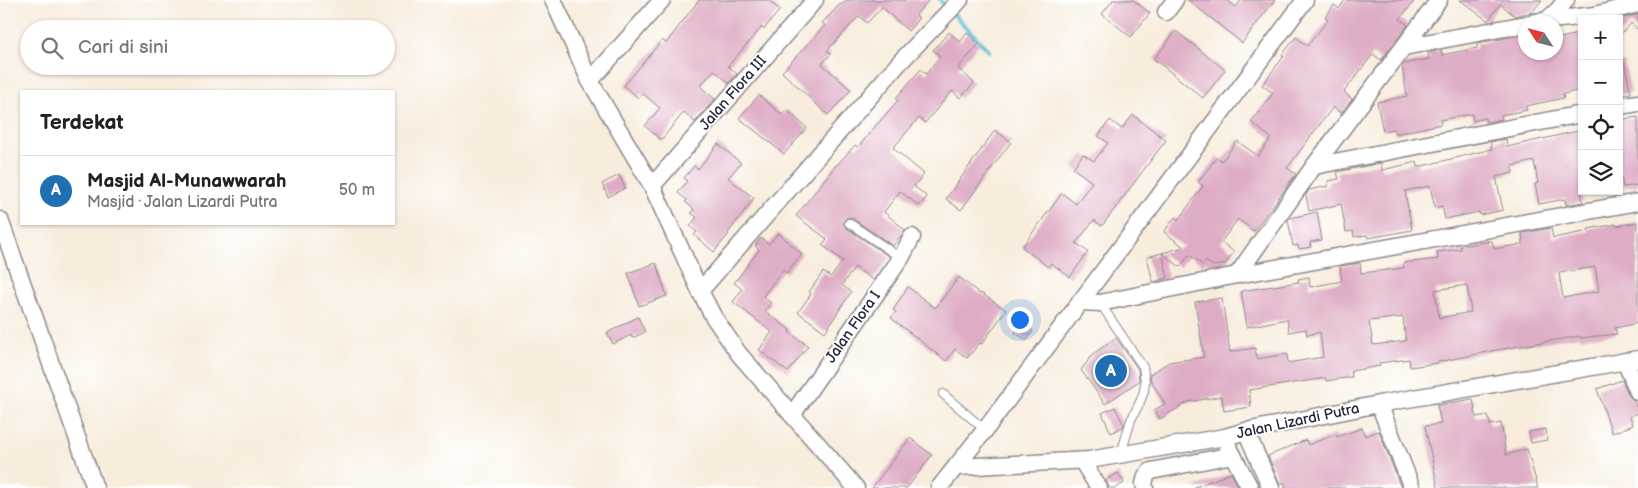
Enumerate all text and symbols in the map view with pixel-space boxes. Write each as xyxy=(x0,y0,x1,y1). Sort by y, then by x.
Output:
north arrow xyxy=(1518,15,1563,60)
map controls xyxy=(1578,15,1623,195)
button: + xyxy=(1578,15,1623,60)
search box xyxy=(20,20,395,75)
icon: search xyxy=(38,34,66,62)
text: Cari di sini xyxy=(78,36,168,59)
street label: Jalan Flora III xyxy=(695,52,771,134)
button: − xyxy=(1578,60,1623,105)
button: locate xyxy=(1578,105,1623,150)
text: Terdekat xyxy=(40,110,124,135)
button: layers xyxy=(1578,150,1623,195)
text: Masjid Al-Munawwarah xyxy=(87,170,286,193)
text: A xyxy=(51,181,61,200)
text: 50 m xyxy=(339,181,375,200)
text: Masjid · Jalan Lizardi Putra xyxy=(87,193,278,212)
street label: Jalan Flora I xyxy=(821,287,885,367)
your location xyxy=(1007,307,1033,333)
pin: A xyxy=(1095,352,1127,390)
street label: Jalan Lizardi Putra xyxy=(1235,399,1361,443)

